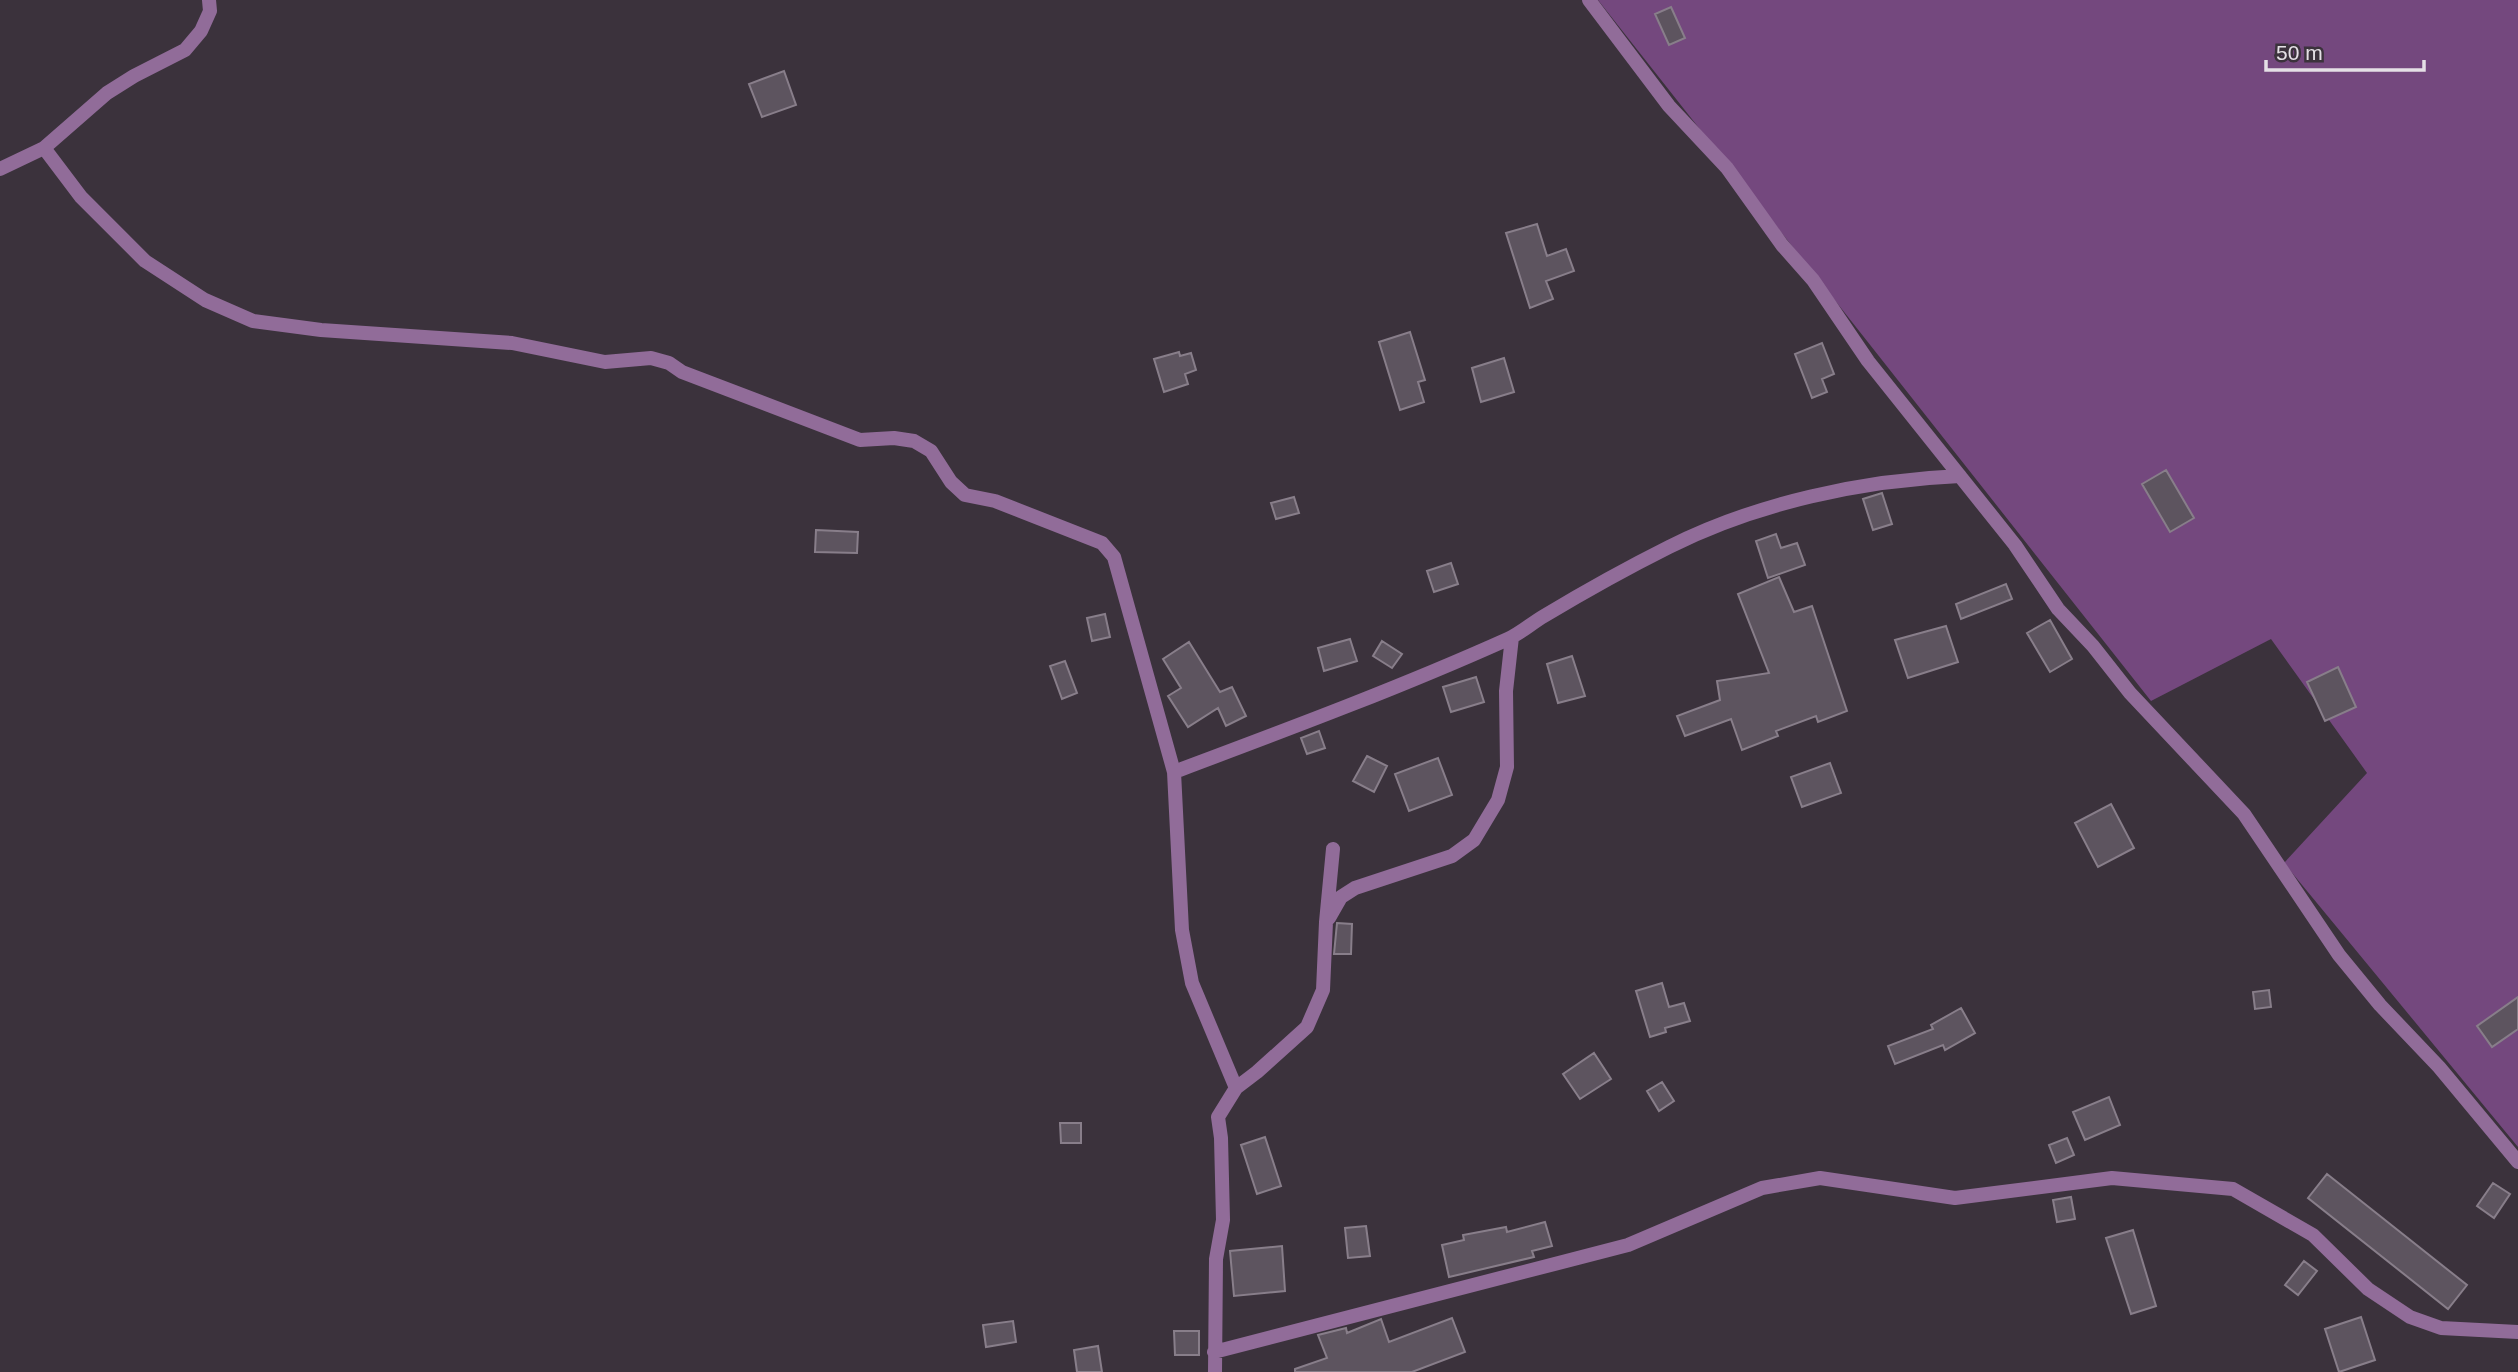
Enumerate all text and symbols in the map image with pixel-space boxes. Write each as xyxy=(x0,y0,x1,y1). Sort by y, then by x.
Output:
scale bar xyxy=(2266,28,2424,72)
text: 50 m xyxy=(2276,41,2323,64)

